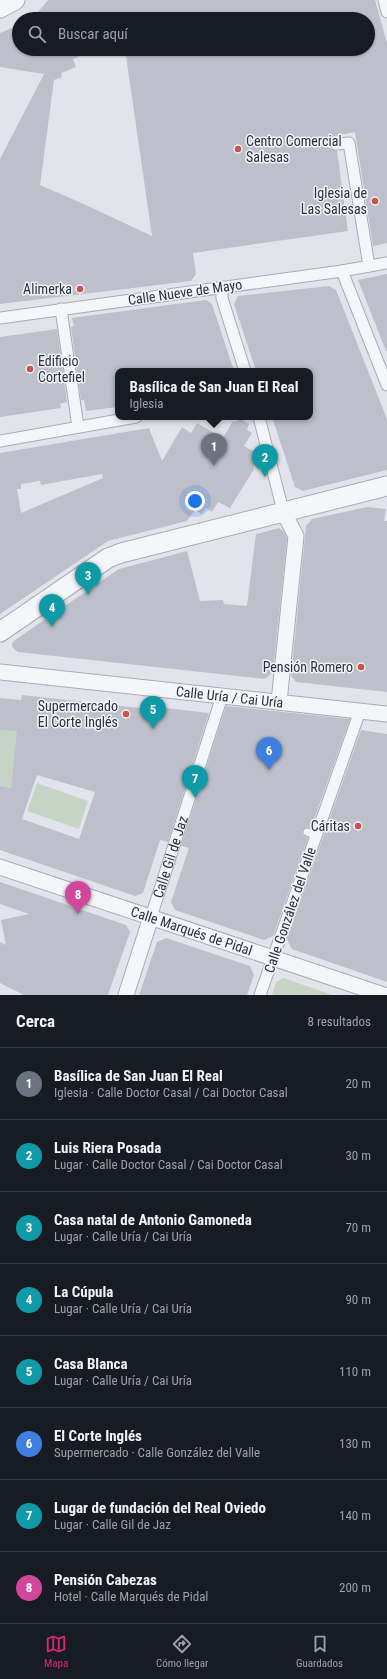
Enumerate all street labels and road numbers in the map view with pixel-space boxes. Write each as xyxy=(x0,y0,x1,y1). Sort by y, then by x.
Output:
street label: Calle Nueve de Mayo xyxy=(127,276,243,308)
street label: Calle Uría / Cai Uría xyxy=(175,683,284,711)
street label: Calle Gil de Jaz xyxy=(150,814,191,900)
street label: Calle González del Valle xyxy=(261,845,319,975)
street label: Calle Marqués de Pidal xyxy=(129,903,254,959)

